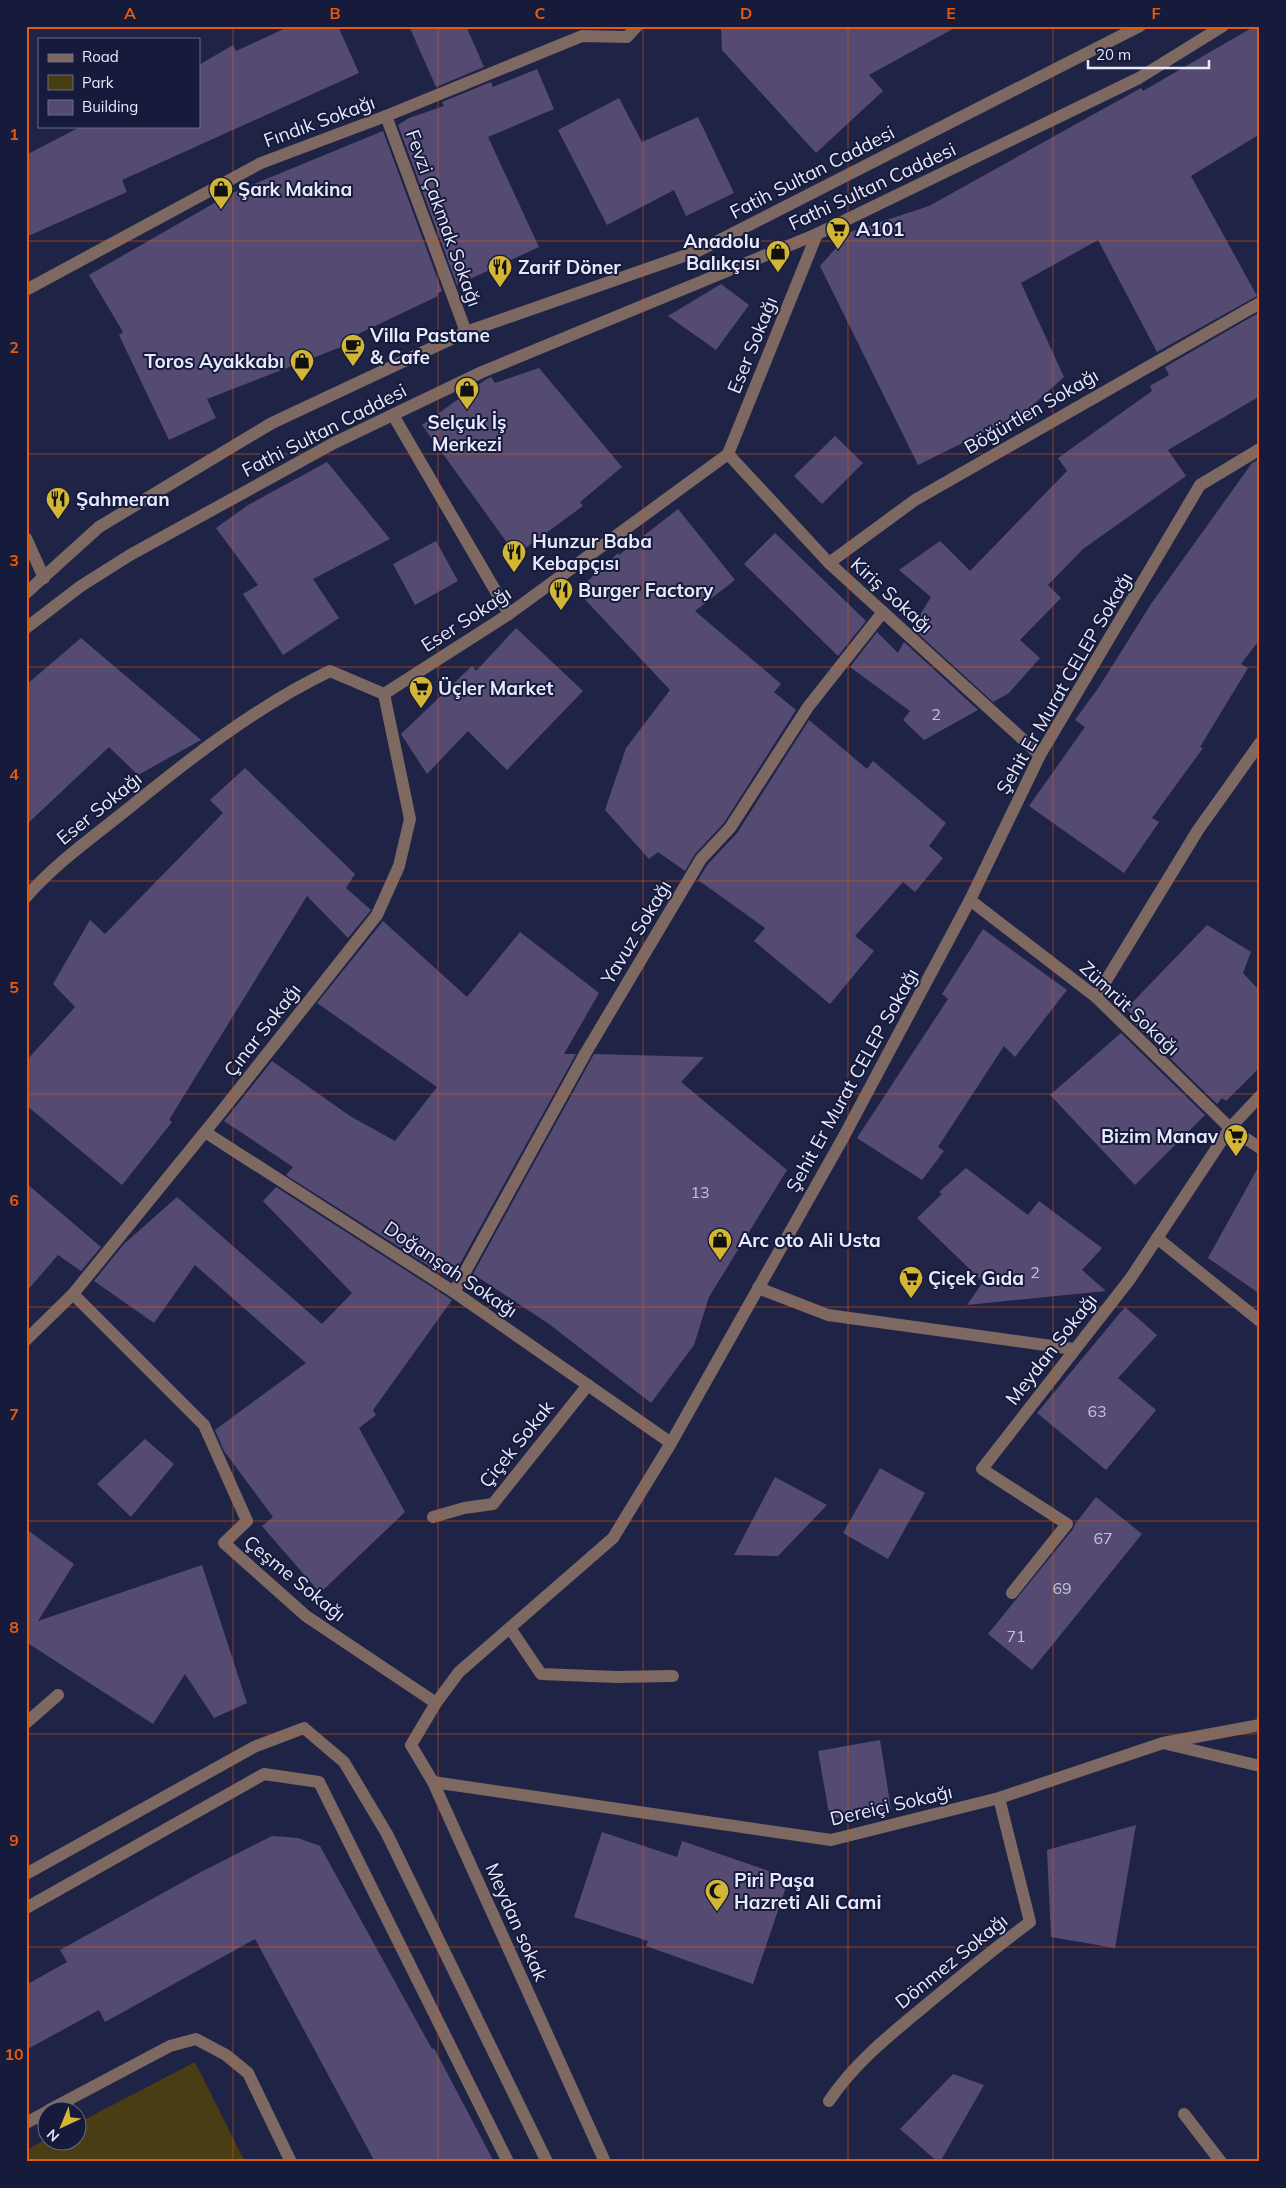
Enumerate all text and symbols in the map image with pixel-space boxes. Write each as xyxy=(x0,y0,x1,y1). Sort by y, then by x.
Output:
text: A xyxy=(124,3,136,23)
text: B xyxy=(329,3,341,23)
text: C xyxy=(535,3,546,23)
text: D xyxy=(740,3,752,23)
text: E xyxy=(946,3,956,23)
text: F xyxy=(1151,3,1161,23)
legend xyxy=(38,38,200,128)
scale bar xyxy=(1088,38,1210,70)
text: 20 m xyxy=(1096,45,1131,64)
text: Road xyxy=(82,47,119,66)
text: Park xyxy=(82,73,114,92)
street label: Fındık Sokağı xyxy=(260,90,378,152)
text: Building xyxy=(82,97,138,116)
street label: Fatih Sultan Caddesi xyxy=(726,120,898,224)
text: 1 xyxy=(9,124,19,144)
street label: Fevzi Çakmak Sokağı xyxy=(401,126,487,310)
street label: Fathi Sultan Caddesi xyxy=(785,137,959,235)
shop icon: Şark Makina xyxy=(208,176,234,210)
place label: Şark Makina xyxy=(238,177,352,201)
supermarket icon: A101 xyxy=(825,216,851,250)
place label: A101 xyxy=(856,217,904,241)
place label: Anadolu Balıkçısı xyxy=(683,229,760,275)
shop icon: Anadolu Balıkçısı xyxy=(765,239,791,273)
restaurant icon: Zarif Döner xyxy=(487,254,513,288)
place label: Zarif Döner xyxy=(518,255,621,279)
street label: Eser Sokağı xyxy=(722,293,782,397)
place label: Villa Pastane & Cafe xyxy=(369,323,490,369)
cafe icon: Villa Pastane & Cafe xyxy=(340,333,366,367)
text: 2 xyxy=(9,337,19,357)
shop icon: Toros Ayakkabı xyxy=(289,348,315,382)
place label: Toros Ayakkabı xyxy=(144,349,284,373)
street label: Böğürtlen Sokağı xyxy=(960,363,1102,459)
shop icon: Selçuk İş Merkezi xyxy=(454,376,480,410)
street label: Fathi Sultan Caddesi xyxy=(238,378,410,482)
place label: Selçuk İş Merkezi xyxy=(427,410,507,456)
restaurant icon: Şahmeran xyxy=(45,486,71,520)
place label: Şahmeran xyxy=(76,487,170,511)
place label: Hunzur Baba Kebapçısı xyxy=(532,529,652,575)
restaurant icon: Hunzur Baba Kebapçısı xyxy=(501,539,527,573)
text: 3 xyxy=(9,550,19,570)
street label: Kiriş Sokağı xyxy=(846,552,938,638)
street label: Şehit Er Murat CELEP Sokağı xyxy=(991,568,1137,798)
restaurant icon: Burger Factory xyxy=(548,577,574,611)
place label: Burger Factory xyxy=(578,578,714,602)
street label: Eser Sokağı xyxy=(417,581,515,657)
supermarket icon: Üçler Market xyxy=(408,675,434,709)
place label: Üçler Market xyxy=(438,676,553,700)
house number: 2 xyxy=(931,704,941,724)
text: 4 xyxy=(9,764,19,784)
street label: Eser Sokağı xyxy=(52,766,146,850)
street label: Yavuz Sokağı xyxy=(595,876,676,989)
street label: Zümrüt Sokağı xyxy=(1075,956,1185,1060)
street label: Şehit Er Murat CELEP Sokağı xyxy=(780,964,924,1196)
text: 5 xyxy=(9,977,19,997)
street label: Çınar Sokağı xyxy=(218,979,306,1081)
supermarket icon: Bizim Manav xyxy=(1223,1123,1249,1157)
place label: Bizim Manav xyxy=(1101,1124,1219,1148)
house number: 13 xyxy=(690,1182,710,1202)
text: 6 xyxy=(9,1190,19,1210)
street label: Doğanşah Sokağı xyxy=(380,1216,522,1322)
shop icon: Arc oto Ali Usta xyxy=(707,1227,733,1261)
place label: Arc oto Ali Usta xyxy=(738,1228,881,1252)
house number: 2 xyxy=(1030,1262,1040,1282)
supermarket icon: Çiçek Gıda xyxy=(898,1265,924,1299)
place label: Çiçek Gıda xyxy=(928,1266,1024,1290)
street label: Meydan Sokağı xyxy=(1000,1288,1102,1410)
street label: Çiçek Sokak xyxy=(474,1395,559,1492)
house number: 63 xyxy=(1087,1401,1107,1421)
text: 7 xyxy=(9,1404,19,1424)
house number: 67 xyxy=(1093,1528,1113,1548)
street label: Çeşme Sokağı xyxy=(239,1530,351,1626)
house number: 69 xyxy=(1052,1578,1072,1598)
text: 8 xyxy=(9,1617,19,1637)
house number: 71 xyxy=(1006,1626,1026,1646)
street label: Dereiçi Sokağı xyxy=(827,1779,955,1831)
text: 9 xyxy=(9,1830,19,1850)
street label: Meydan sokak xyxy=(480,1859,554,1985)
place label: Piri Paşa Hazreti Ali Cami xyxy=(734,1868,881,1914)
mosque icon: Piri Paşa Hazreti Ali Cami xyxy=(704,1878,730,1912)
street label: Dönmez Sokağı xyxy=(890,1908,1012,2014)
text: 10 xyxy=(4,2044,24,2064)
north arrow xyxy=(38,2100,88,2150)
text: N xyxy=(43,2125,63,2145)

